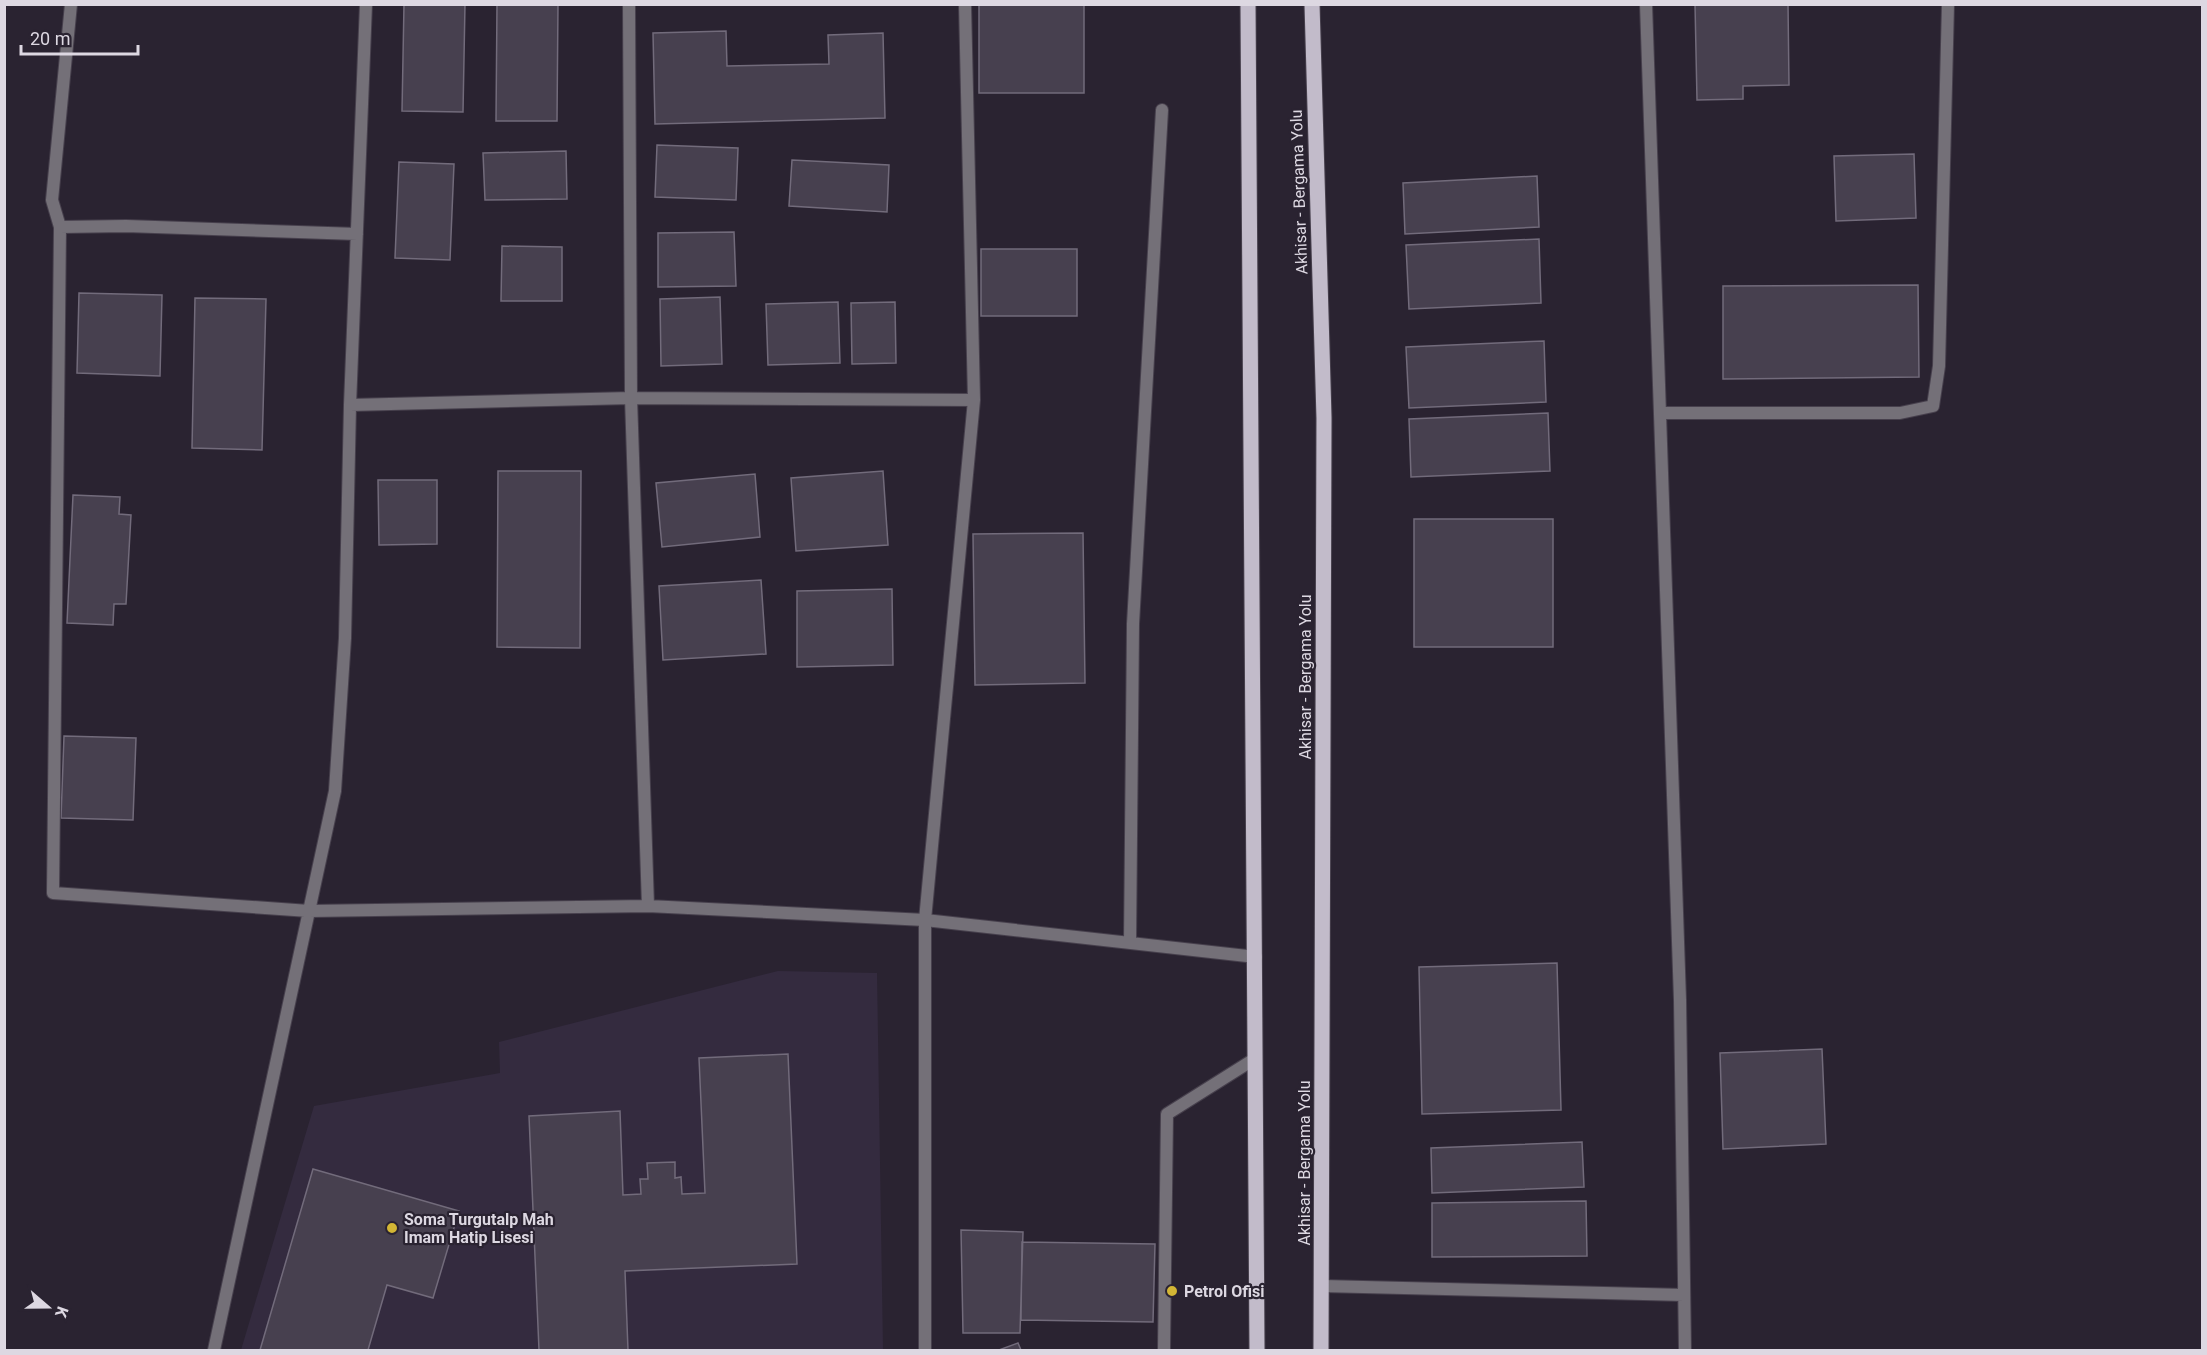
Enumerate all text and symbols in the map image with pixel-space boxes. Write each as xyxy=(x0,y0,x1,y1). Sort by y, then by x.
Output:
scale bar xyxy=(21,18,138,56)
text: 20 m xyxy=(30,28,70,49)
street label: Akhisar - Bergama Yolu xyxy=(1287,109,1311,275)
street label: Akhisar - Bergama Yolu xyxy=(1296,594,1315,760)
street label: Akhisar - Bergama Yolu xyxy=(1295,1080,1314,1246)
place label: Soma Turgutalp Mah Imam Hatip Lisesi xyxy=(404,1210,554,1247)
marker: Soma Turgutalp Mah Imam Hatip Lisesi xyxy=(385,1221,399,1235)
north arrow xyxy=(18,1277,78,1337)
place label: Petrol Ofisi xyxy=(1184,1282,1264,1301)
marker: Petrol Ofisi xyxy=(1165,1284,1179,1298)
text: K xyxy=(51,1304,72,1321)

